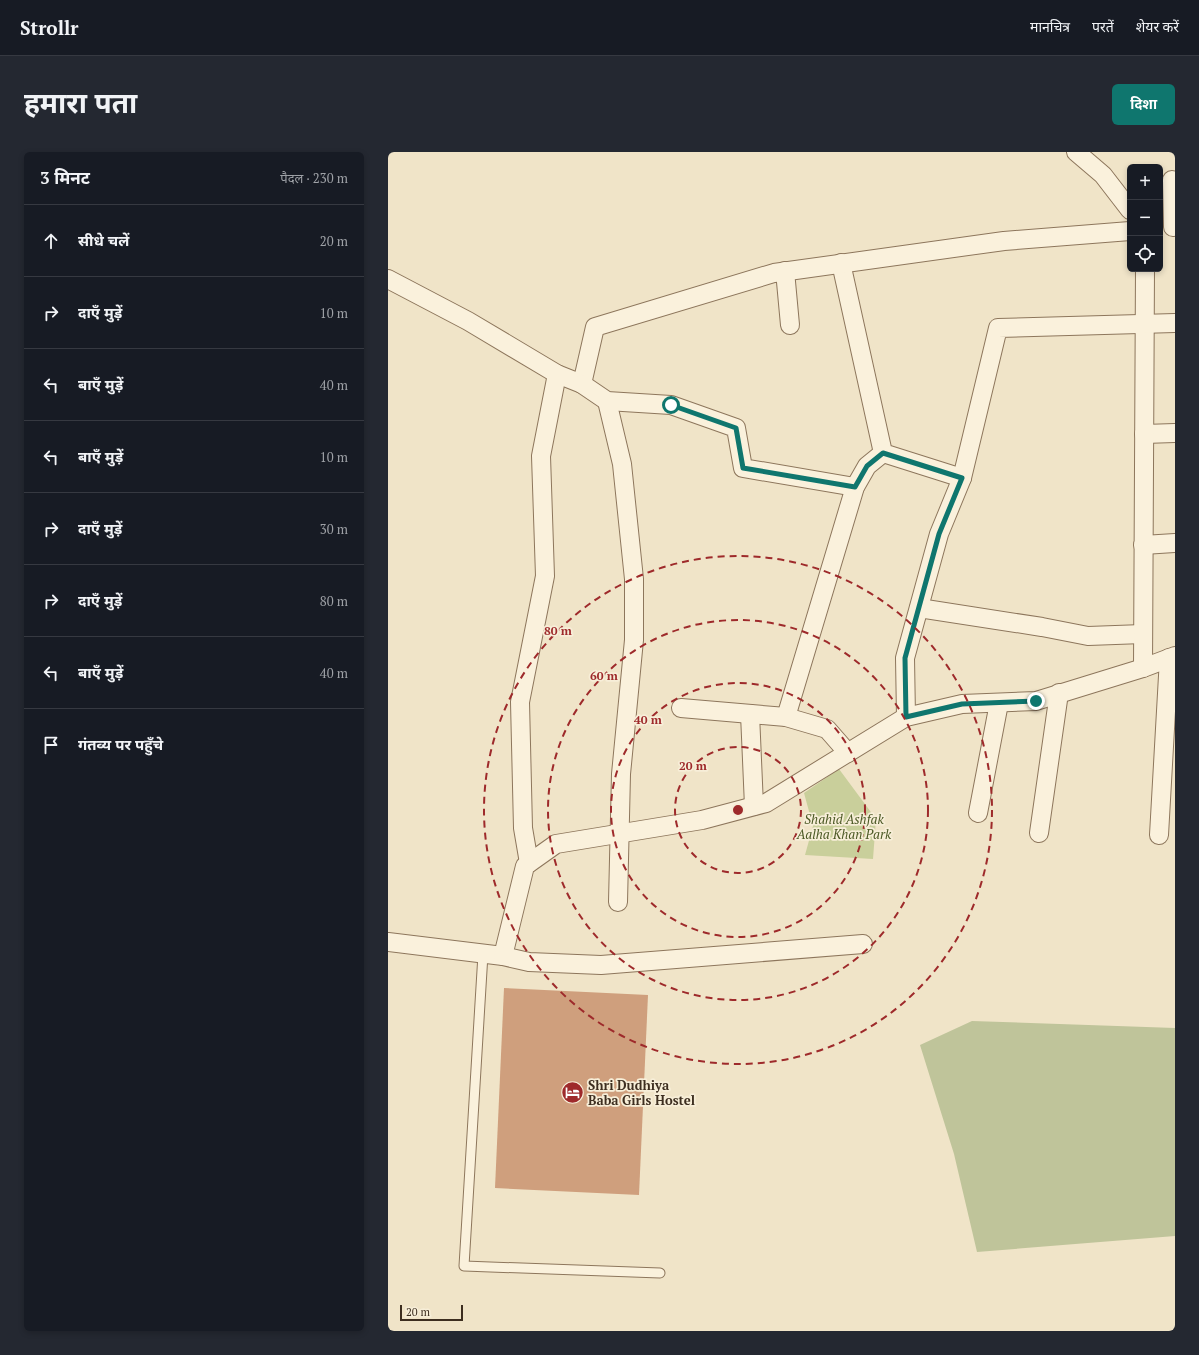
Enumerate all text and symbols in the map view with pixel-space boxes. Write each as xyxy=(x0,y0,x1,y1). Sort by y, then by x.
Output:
text: Strollr xyxy=(20,15,78,40)
text: मानचित्र xyxy=(1030,17,1070,36)
text: परतें xyxy=(1092,17,1114,36)
text: शेयर करें xyxy=(1136,17,1179,36)
text: हमारा पता xyxy=(24,84,137,121)
button: दिशा xyxy=(1112,84,1175,125)
map controls xyxy=(1127,164,1163,272)
button: + xyxy=(1127,164,1163,200)
text: 3 मिनट xyxy=(40,166,90,189)
text: पैदल · 230 m xyxy=(280,169,348,187)
button: − xyxy=(1127,200,1163,236)
icon: ahead xyxy=(40,230,62,252)
text: सीधे चलें xyxy=(78,230,129,250)
text: 20 m xyxy=(320,232,348,250)
button: locate xyxy=(1127,236,1163,272)
icon: right xyxy=(40,302,62,324)
text: दाएँ मुड़ें xyxy=(78,302,122,322)
text: 10 m xyxy=(320,304,348,322)
icon: left xyxy=(40,374,62,396)
text: बाएँ मुड़ें xyxy=(78,374,123,394)
text: 40 m xyxy=(320,376,348,394)
route start xyxy=(662,396,680,414)
icon: left xyxy=(40,446,62,468)
text: बाएँ मुड़ें xyxy=(78,446,123,466)
text: 10 m xyxy=(320,448,348,466)
icon: right xyxy=(40,518,62,540)
text: दाएँ मुड़ें xyxy=(78,518,122,538)
text: 30 m xyxy=(320,520,348,538)
icon: right xyxy=(40,590,62,612)
text: दाएँ मुड़ें xyxy=(78,590,122,610)
text: 80 m xyxy=(320,592,348,610)
text: 80 m xyxy=(544,623,572,638)
icon: left xyxy=(40,662,62,684)
text: बाएँ मुड़ें xyxy=(78,662,123,682)
text: 40 m xyxy=(320,664,348,682)
text: 60 m xyxy=(590,668,618,683)
route end xyxy=(1027,692,1045,710)
text: 40 m xyxy=(634,712,662,727)
icon: arrive xyxy=(40,734,62,756)
text: गंतव्य पर पहुँचे xyxy=(78,734,163,754)
text: 20 m xyxy=(679,758,707,773)
centre of rings xyxy=(731,803,745,817)
park label: Shahid Ashfak Aalha Khan Park xyxy=(796,810,892,843)
place label: Shri Dudhiya Baba Girls Hostel xyxy=(588,1076,695,1109)
hotel icon: Shri Dudhiya Baba Girls Hostel xyxy=(559,1079,585,1105)
scale bar xyxy=(400,1303,463,1322)
text: 20 m xyxy=(406,1305,430,1319)

